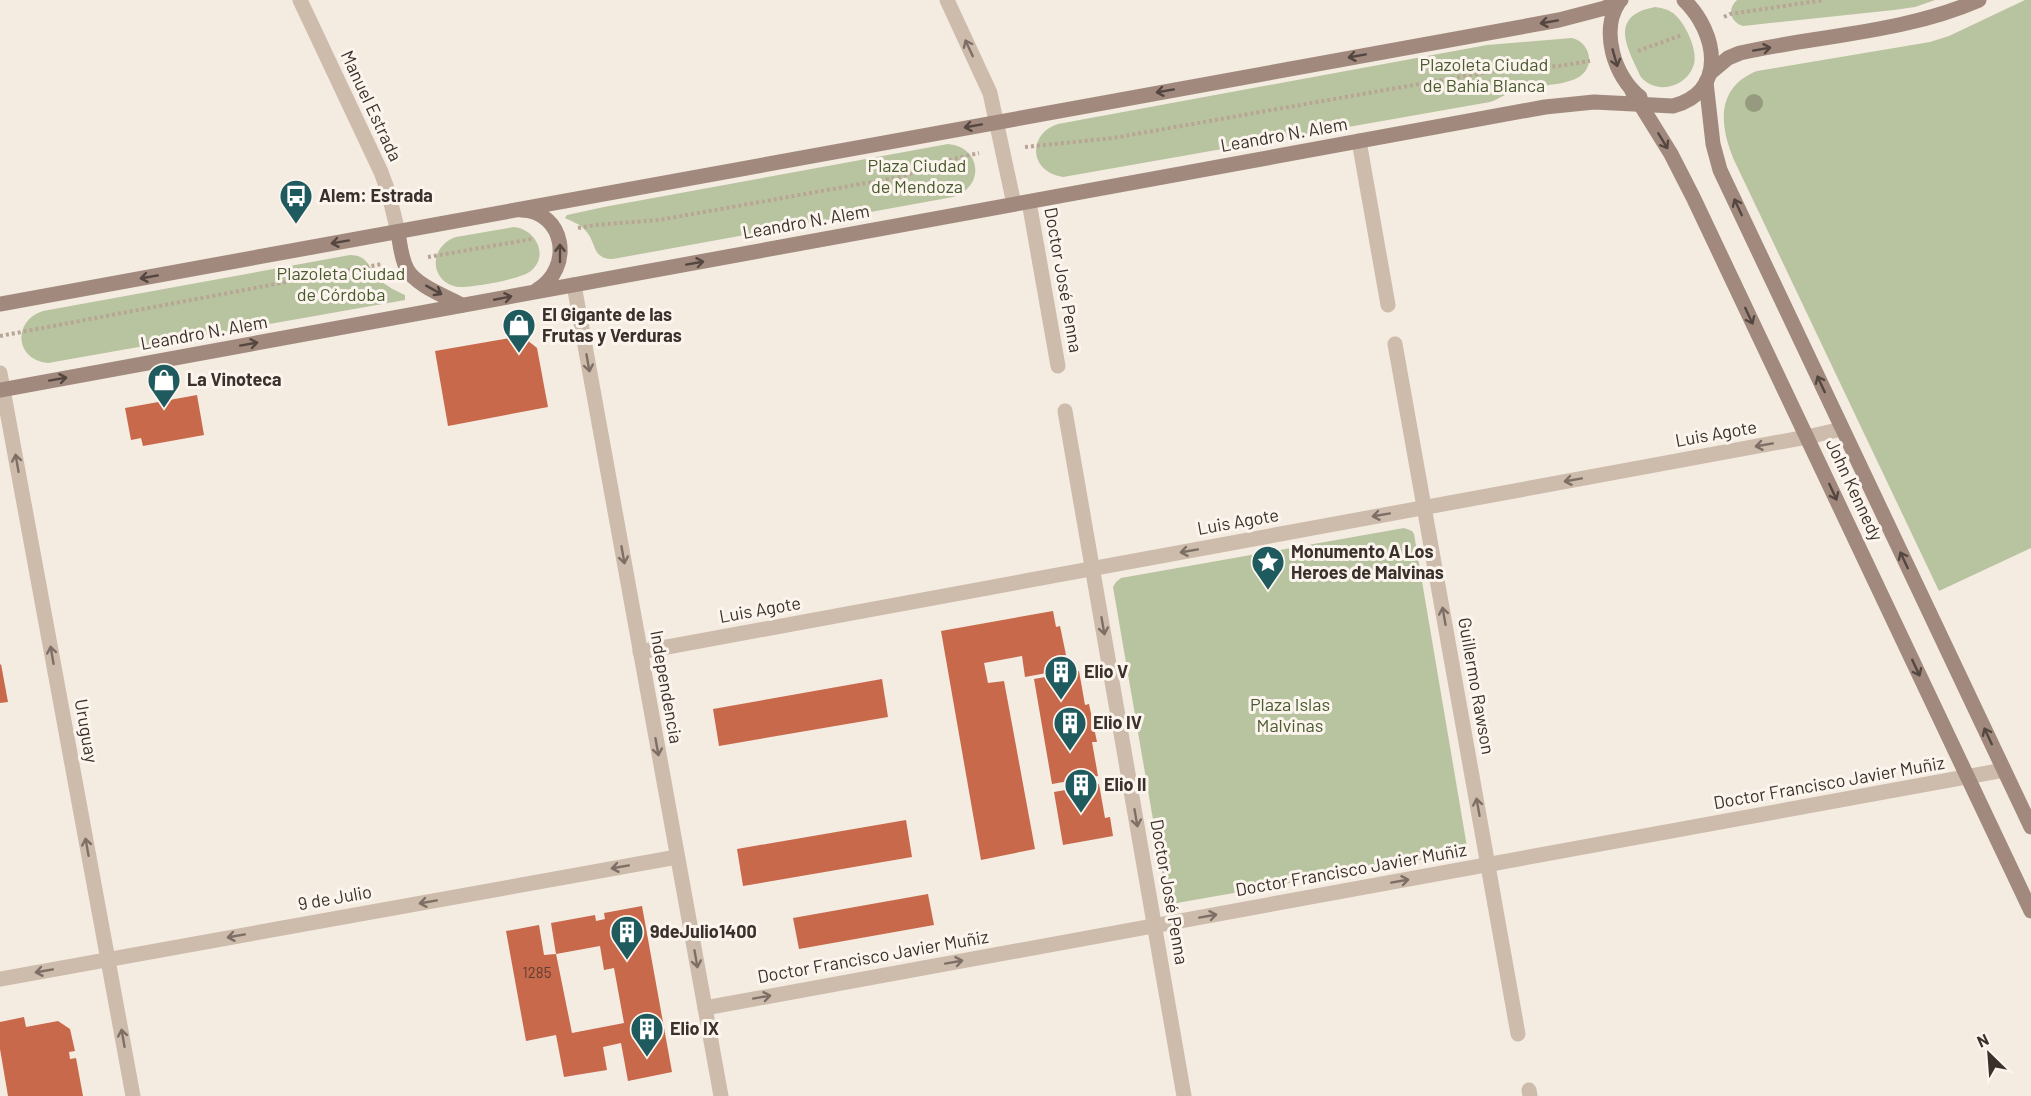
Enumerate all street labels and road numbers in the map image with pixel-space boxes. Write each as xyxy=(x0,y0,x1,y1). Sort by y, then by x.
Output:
street label: Manuel Estrada xyxy=(337,47,407,164)
street label: Leandro N. Alem xyxy=(1219,112,1349,156)
street label: Leandro N. Alem xyxy=(741,199,871,243)
street label: Doctor José Penna xyxy=(1040,205,1088,354)
street label: Leandro N. Alem xyxy=(139,310,269,354)
street label: Luis Agote xyxy=(1673,415,1758,451)
street label: John Kennedy xyxy=(1822,435,1888,544)
street label: Luis Agote xyxy=(1195,503,1280,539)
street label: Luis Agote xyxy=(717,591,802,627)
street label: Guillermo Rawson xyxy=(1454,616,1500,756)
street label: Independencia xyxy=(646,628,688,745)
street label: Uruguay xyxy=(71,697,103,765)
street label: Doctor Francisco Javier Muñiz xyxy=(1712,751,1946,813)
street label: Doctor José Penna xyxy=(1146,817,1194,966)
street label: Doctor Francisco Javier Muñiz xyxy=(1234,838,1468,900)
street label: 9 de Julio xyxy=(296,880,373,914)
street label: Doctor Francisco Javier Muñiz xyxy=(756,925,990,987)

